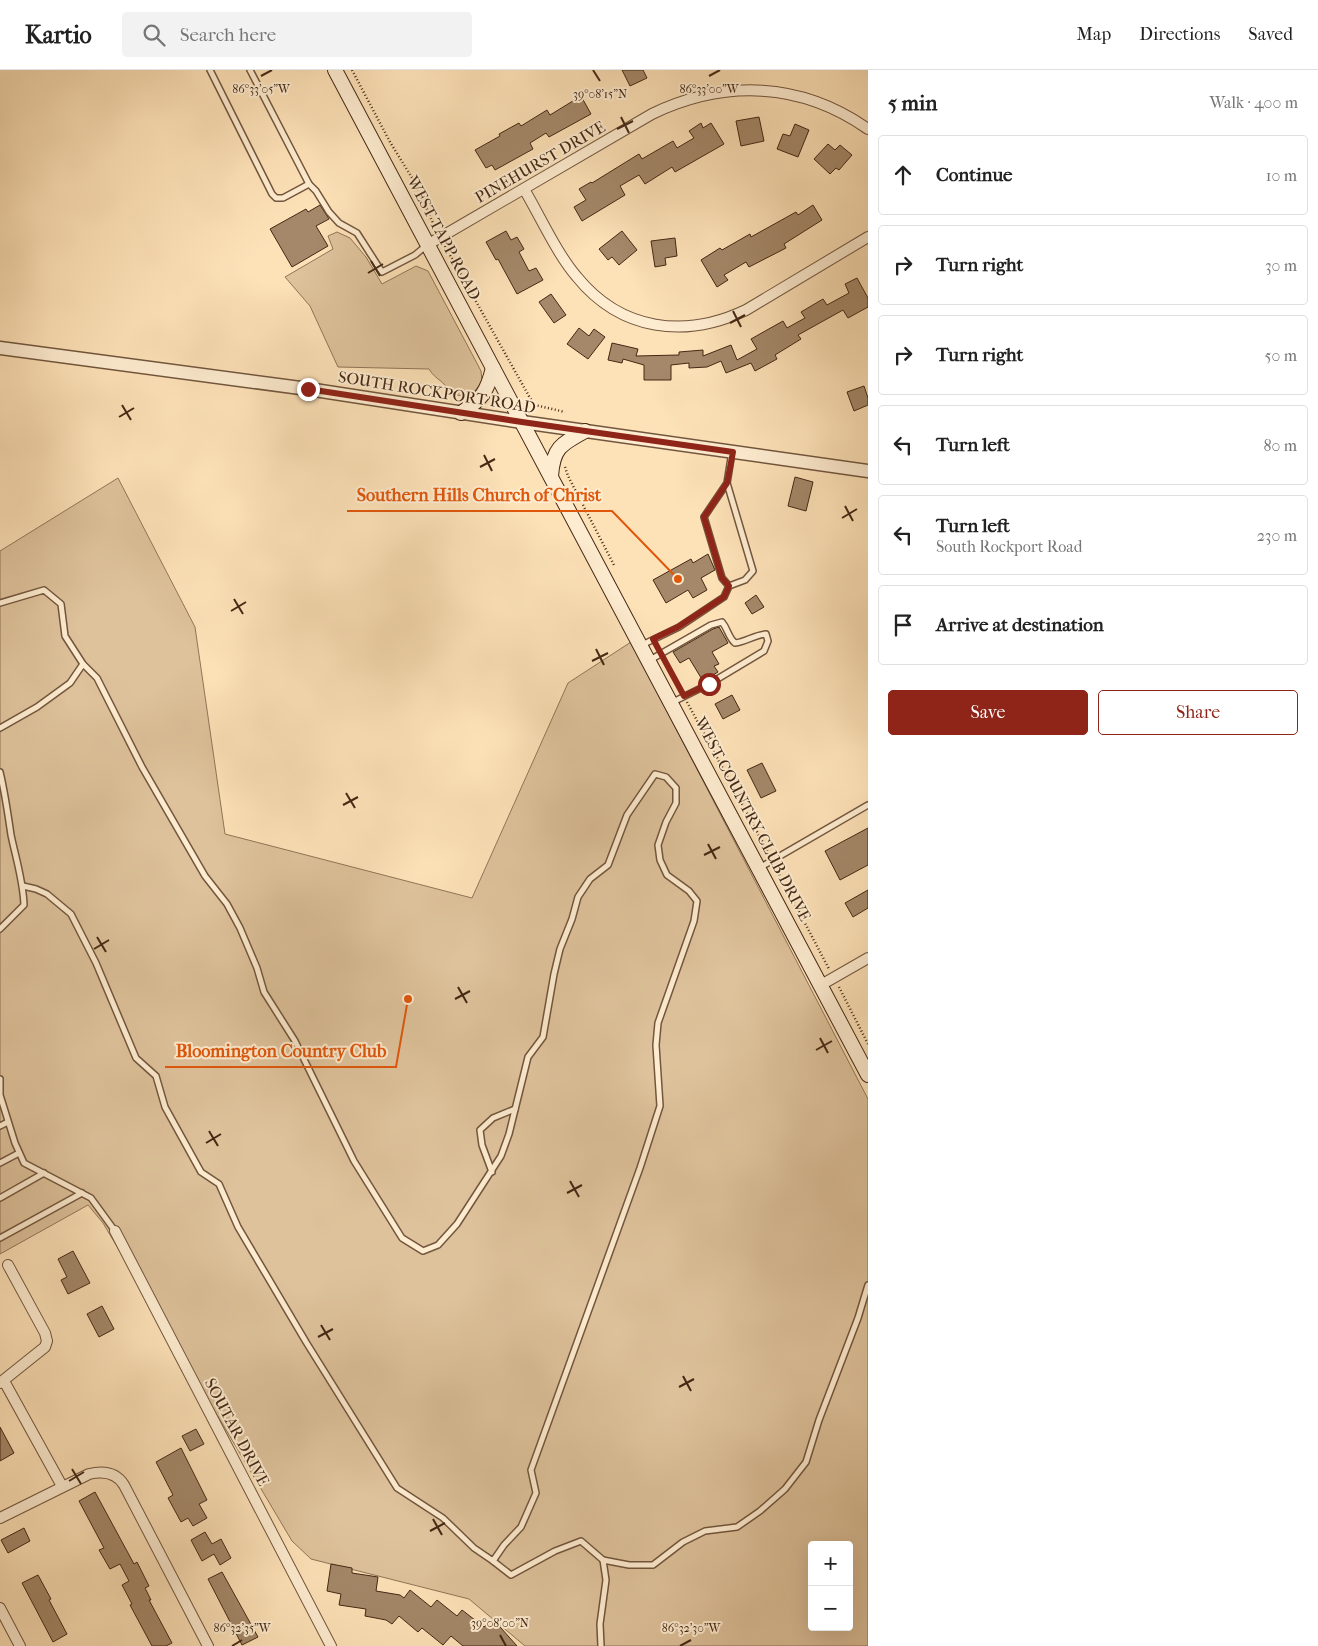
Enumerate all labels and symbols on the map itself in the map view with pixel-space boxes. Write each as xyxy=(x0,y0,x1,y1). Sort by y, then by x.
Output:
text: 86°33'05"W xyxy=(232,82,291,96)
text: 86°33'00"W xyxy=(680,82,740,96)
text: 39°08'15"N xyxy=(573,87,627,101)
street label: PINEHURST DRIVE xyxy=(472,117,609,207)
street label: WEST TAPP ROAD xyxy=(403,172,485,303)
street label: SOUTH ROCKPORT ROAD xyxy=(337,367,537,417)
route end xyxy=(297,378,320,401)
callout: Southern Hills Church of Christ xyxy=(347,478,612,511)
text: Southern Hills Church of Christ xyxy=(357,485,602,506)
route start xyxy=(698,673,721,696)
street label: WEST COUNTRY CLUB DRIVE xyxy=(691,713,815,924)
callout: Bloomington Country Club xyxy=(165,1034,396,1067)
text: Bloomington Country Club xyxy=(176,1041,387,1062)
street label: SOUTAR DRIVE xyxy=(201,1375,273,1489)
text: 39°08'00"N xyxy=(471,1616,529,1630)
text: 86°32'35"W xyxy=(213,1621,272,1635)
text: 86°32'30"W xyxy=(662,1621,722,1635)

